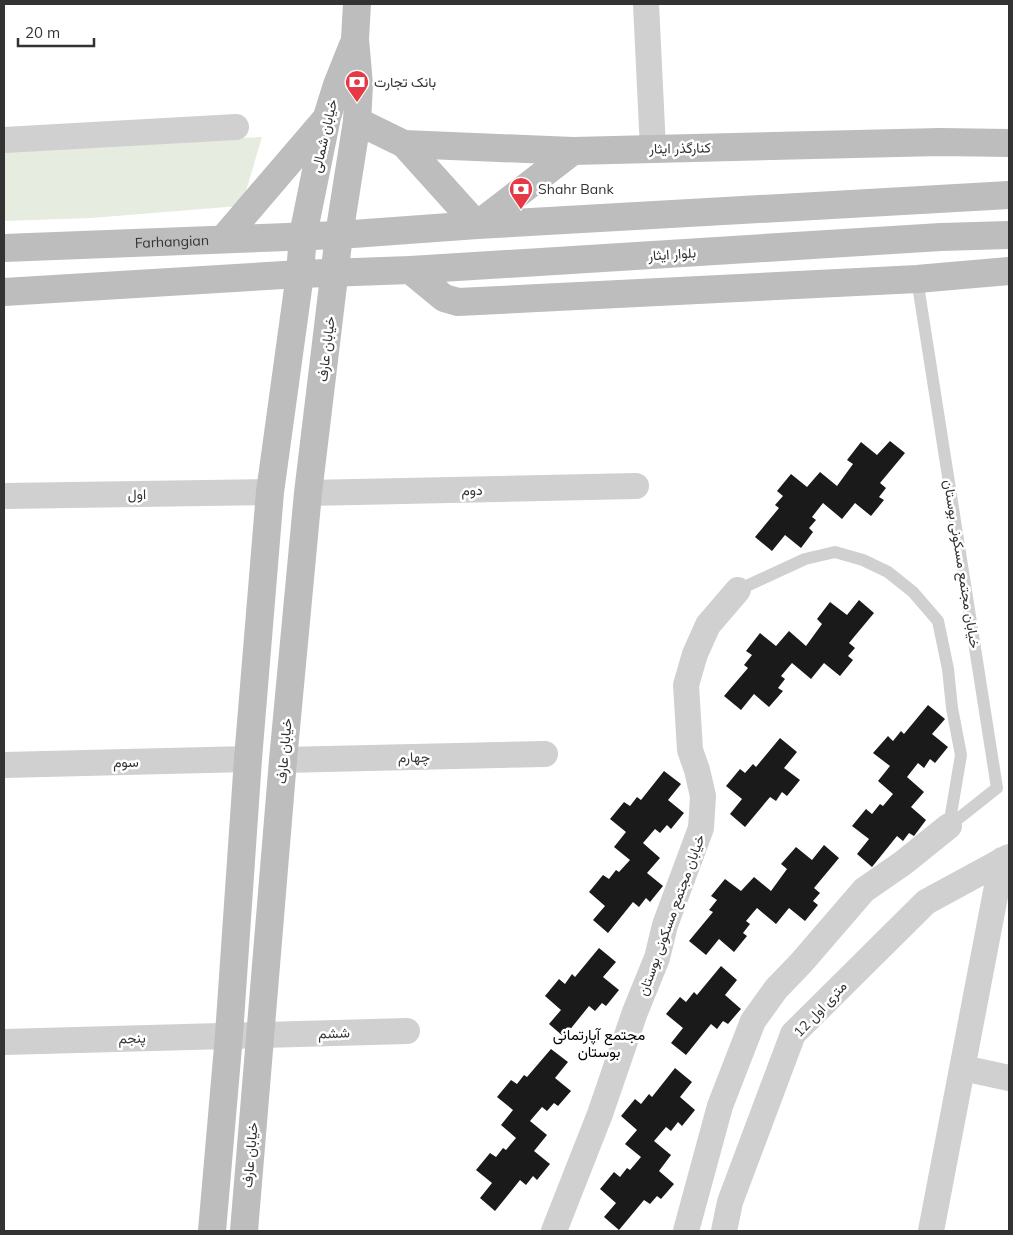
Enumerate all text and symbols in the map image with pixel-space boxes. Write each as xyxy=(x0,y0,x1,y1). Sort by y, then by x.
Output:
scale bar xyxy=(18,15,94,47)
text: 20 m xyxy=(25,23,60,42)
bank icon: بانک تجارت xyxy=(344,69,370,103)
place label: بانک تجارت xyxy=(374,73,436,91)
street label: خیابان شمالی xyxy=(307,97,341,175)
street label: کنارگذر ایثار xyxy=(648,138,711,158)
bank icon: Shahr Bank xyxy=(508,176,534,210)
place label: Shahr Bank xyxy=(538,180,614,198)
street label: Farhangian xyxy=(134,231,209,252)
street label: بلوار ایثار xyxy=(646,243,697,265)
street label: خیابان عارف xyxy=(313,315,339,383)
street label: خیابان مجتمع مسکونی بوستان xyxy=(938,478,984,650)
street label: دوم xyxy=(461,481,483,499)
street label: اول xyxy=(128,485,146,504)
street label: خیابان عارف xyxy=(272,717,296,785)
street label: چهارم xyxy=(398,748,430,767)
street label: سوم xyxy=(113,753,139,771)
street label: خیابان مجتمع مسکونی بوستان xyxy=(633,832,710,999)
street label: 12 متری اول xyxy=(789,977,851,1042)
street label: ششم xyxy=(318,1023,350,1043)
district label: مجتمع آپارتمانی بوستان xyxy=(553,1025,645,1061)
street label: پنجم xyxy=(118,1029,146,1048)
street label: خیابان عارف xyxy=(238,1121,262,1189)

